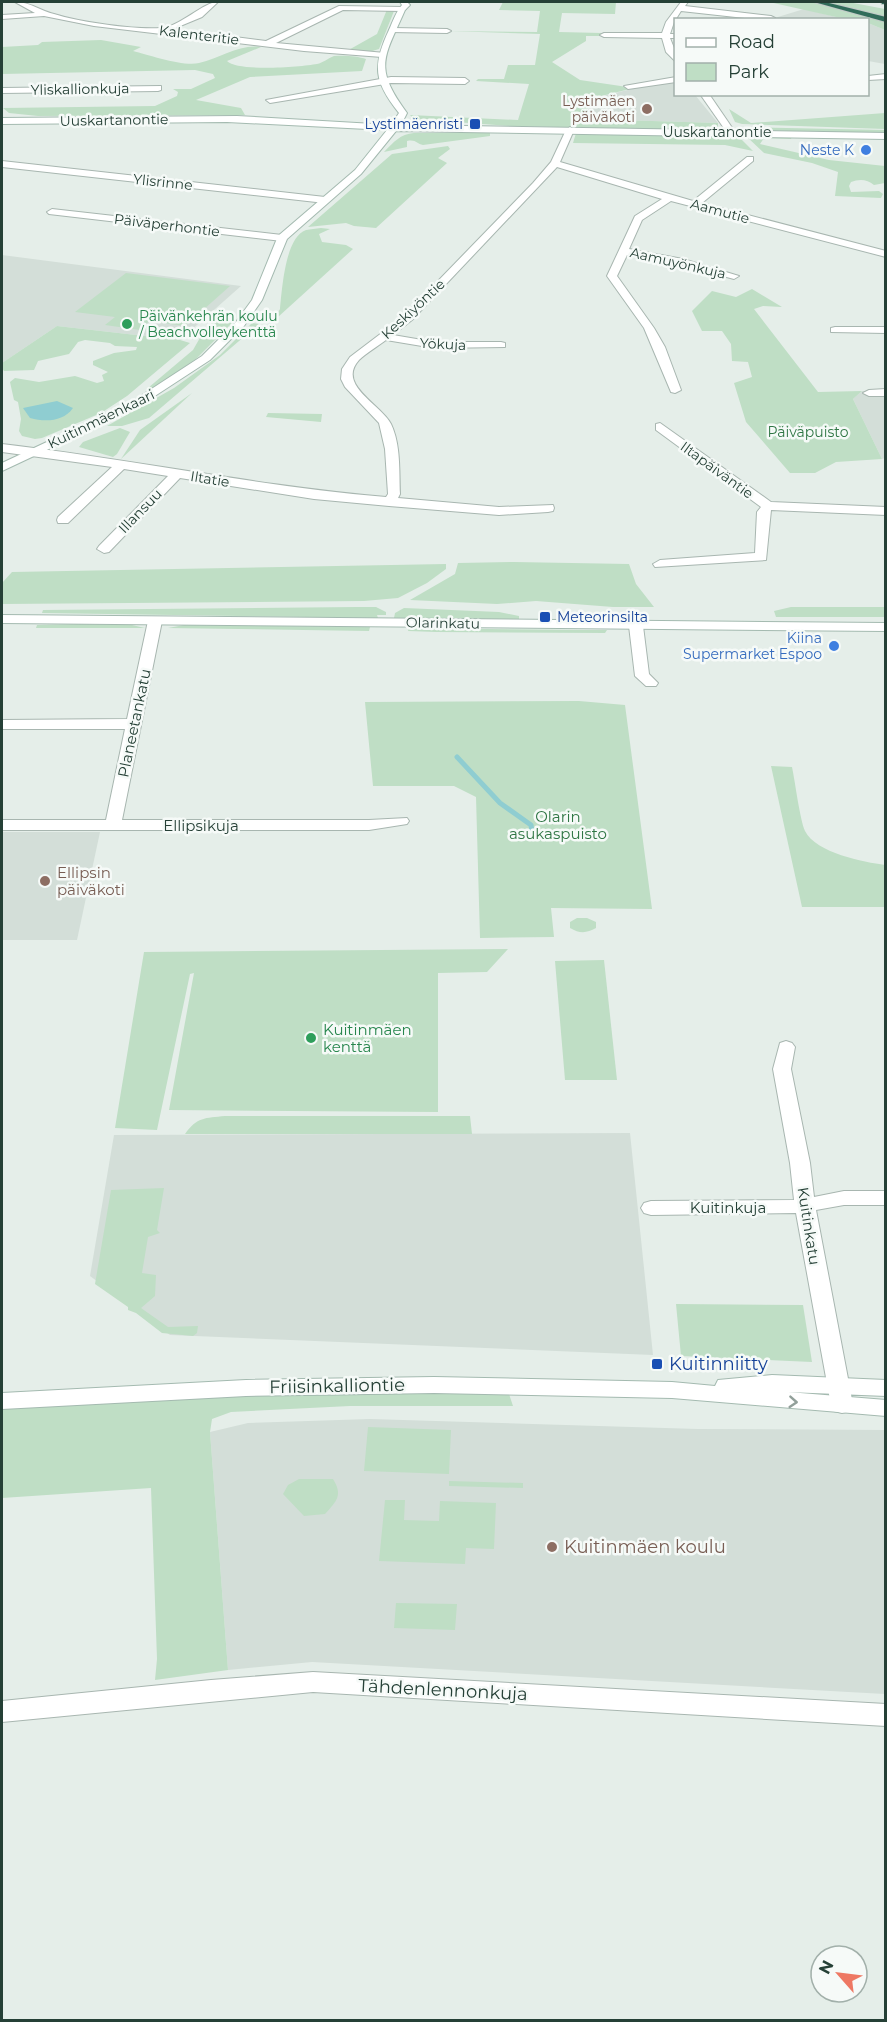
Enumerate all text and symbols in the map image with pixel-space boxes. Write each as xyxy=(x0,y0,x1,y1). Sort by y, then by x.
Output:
legend xyxy=(674,18,869,96)
street label: Kalenteritie xyxy=(158,21,240,49)
text: Road xyxy=(728,31,775,53)
text: Park xyxy=(728,61,769,83)
street label: Yliskallionkuja xyxy=(30,79,130,99)
place label: Lystimäen päiväkoti xyxy=(562,92,635,126)
marker: Lystimäen päiväkoti xyxy=(640,102,654,116)
street label: Uuskartanontie xyxy=(59,110,169,130)
place label: Lystimäenristi xyxy=(364,115,463,133)
marker: Lystimäenristi xyxy=(468,117,482,131)
street label: Uuskartanontie xyxy=(663,123,771,141)
place label: Neste K xyxy=(800,141,854,159)
marker: Neste K xyxy=(859,143,873,157)
street label: Ylisrinne xyxy=(132,170,194,194)
street label: Aamutie xyxy=(688,194,752,228)
street label: Päiväperhontie xyxy=(113,210,221,240)
street label: Aamuyönkuja xyxy=(628,243,728,283)
street label: Keskiyöntie xyxy=(377,275,449,343)
place label: Päivänkehrän koulu / Beachvolleykenttä xyxy=(138,307,278,341)
marker: Päivänkehrän koulu / Beachvolleykenttä xyxy=(120,317,134,331)
street label: Yökuja xyxy=(419,334,467,354)
street label: Kuitinmäenkaari xyxy=(45,385,157,453)
park label: Päiväpuisto xyxy=(767,423,849,441)
street label: Iltapäiväntie xyxy=(677,437,757,503)
street label: Iltatie xyxy=(189,467,231,491)
street label: Illansuu xyxy=(114,485,166,537)
place label: Meteorinsilta xyxy=(557,608,648,626)
marker: Meteorinsilta xyxy=(538,610,552,624)
street label: Olarinkatu xyxy=(406,613,480,633)
place label: Kiina Supermarket Espoo xyxy=(683,629,822,663)
marker: Kiina Supermarket Espoo xyxy=(827,639,841,653)
street label: Planeetankatu xyxy=(113,667,155,779)
park label: Olarin asukaspuisto xyxy=(509,807,607,843)
street label: Ellipsikuja xyxy=(163,816,239,835)
place label: Ellipsin päiväkoti xyxy=(57,863,125,899)
marker: Ellipsin päiväkoti xyxy=(38,874,52,888)
place label: Kuitinmäen kenttä xyxy=(323,1020,412,1056)
marker: Kuitinmäen kenttä xyxy=(304,1031,318,1045)
street label: Kuitinkatu xyxy=(793,1186,825,1266)
street label: Kuitinkuja xyxy=(690,1198,766,1217)
place label: Kuitinniitty xyxy=(669,1353,768,1375)
marker: Kuitinniitty xyxy=(650,1357,664,1371)
street label: Friisinkalliontie xyxy=(269,1374,405,1398)
one-way arrow xyxy=(789,1395,798,1408)
place label: Kuitinmäen koulu xyxy=(564,1536,726,1558)
marker: Kuitinmäen koulu xyxy=(545,1540,559,1554)
street label: Tähdenlennonkuja xyxy=(358,1675,528,1705)
north arrow xyxy=(809,1944,869,2004)
text: N xyxy=(815,1957,838,1977)

